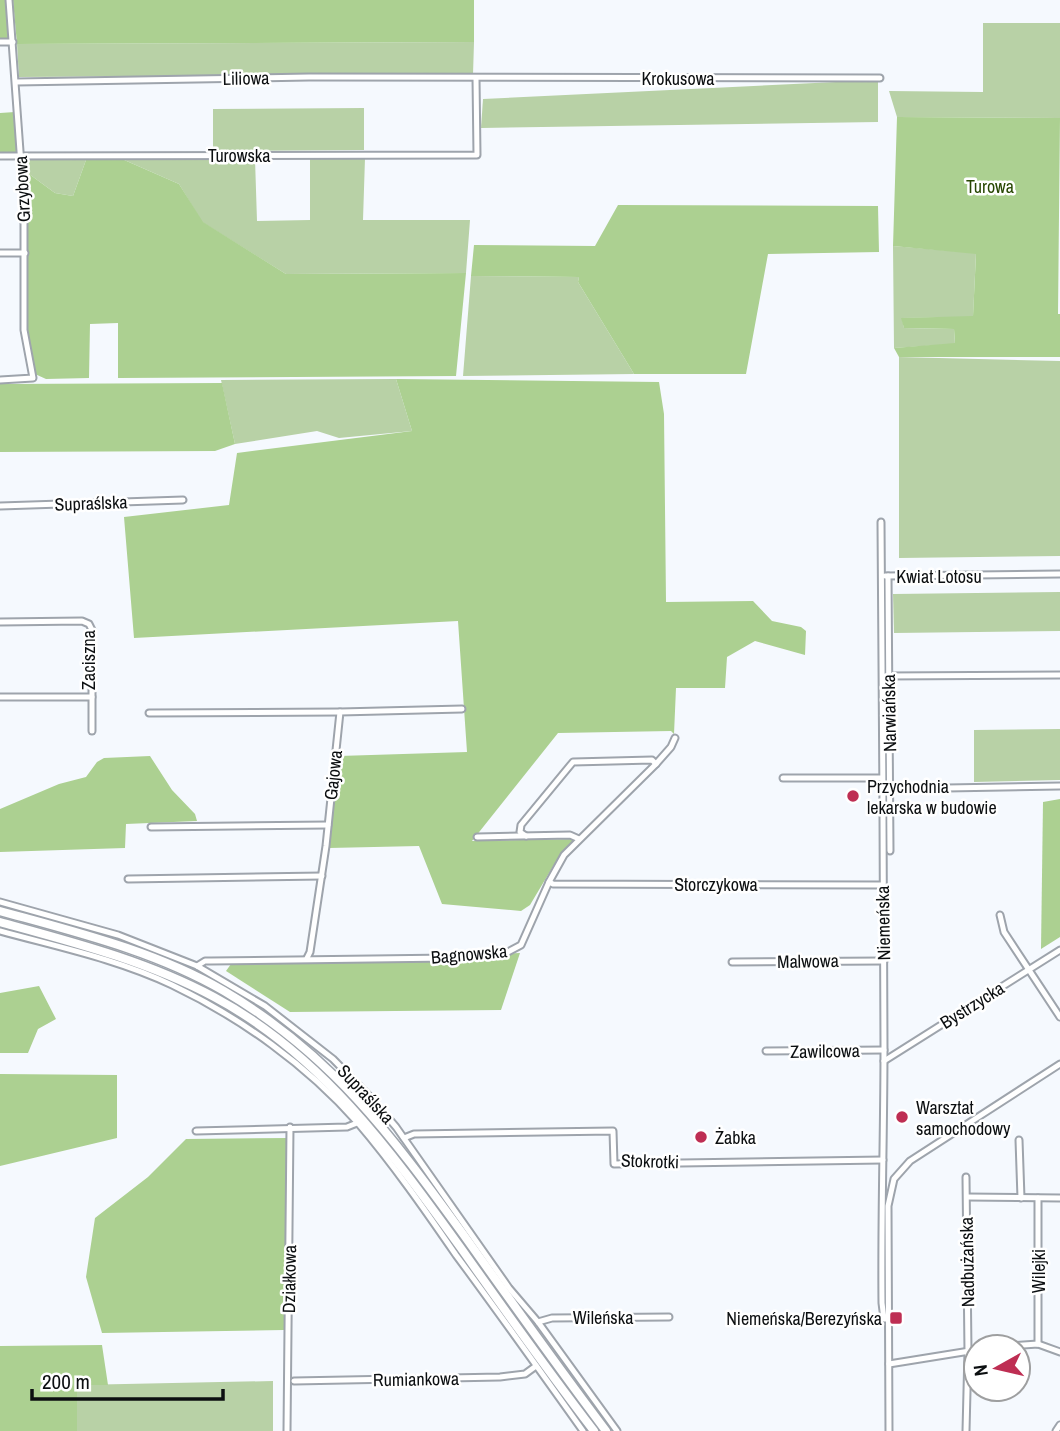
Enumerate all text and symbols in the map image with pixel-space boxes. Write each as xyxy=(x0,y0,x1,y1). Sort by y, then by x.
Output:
street label: Liliowa xyxy=(222,65,270,91)
street label: Krokusowa xyxy=(641,66,715,91)
street label: Turowska xyxy=(208,143,270,168)
street label: Grzybowa xyxy=(8,155,36,223)
park label: Turowa xyxy=(966,174,1014,199)
street label: Supraślska xyxy=(54,489,128,517)
street label: Kwiat Lotosu xyxy=(896,564,982,589)
street label: Zaciszna xyxy=(76,630,101,690)
street label: Narwiańska xyxy=(876,674,902,752)
street label: Gajowa xyxy=(318,749,348,801)
place label: Przychodnia lekarska w budowie xyxy=(867,774,997,820)
marker: Przychodnia lekarska w budowie xyxy=(845,788,861,804)
street label: Storczykowa xyxy=(674,872,758,897)
street label: Niemeńska xyxy=(870,885,896,961)
street label: Bagnowska xyxy=(430,938,508,970)
street label: Malwowa xyxy=(777,948,839,974)
street label: Bystrzycka xyxy=(935,975,1009,1035)
street label: Zawilcowa xyxy=(790,1038,860,1064)
street label: Supraślska xyxy=(332,1059,400,1129)
place label: Warsztat samochodowy xyxy=(916,1095,1011,1141)
marker: Warsztat samochodowy xyxy=(894,1109,910,1125)
place label: Żabka xyxy=(715,1125,756,1150)
marker: Żabka xyxy=(693,1129,709,1145)
street label: Stokrotki xyxy=(620,1147,680,1175)
street label: Nadbużańska xyxy=(954,1217,980,1307)
street label: Działkowa xyxy=(276,1245,302,1313)
street label: Wilejki xyxy=(1026,1249,1051,1293)
street label: Wileńska xyxy=(573,1305,633,1330)
place label: Niemeńska/Berezyńska xyxy=(726,1306,882,1331)
marker: Niemeńska/Berezyńska xyxy=(888,1310,904,1326)
north arrow xyxy=(962,1333,1032,1403)
scale bar xyxy=(32,1358,222,1402)
text: N xyxy=(967,1363,994,1378)
street label: Rumiankowa xyxy=(373,1366,459,1392)
text: 200 m xyxy=(42,1367,90,1396)

